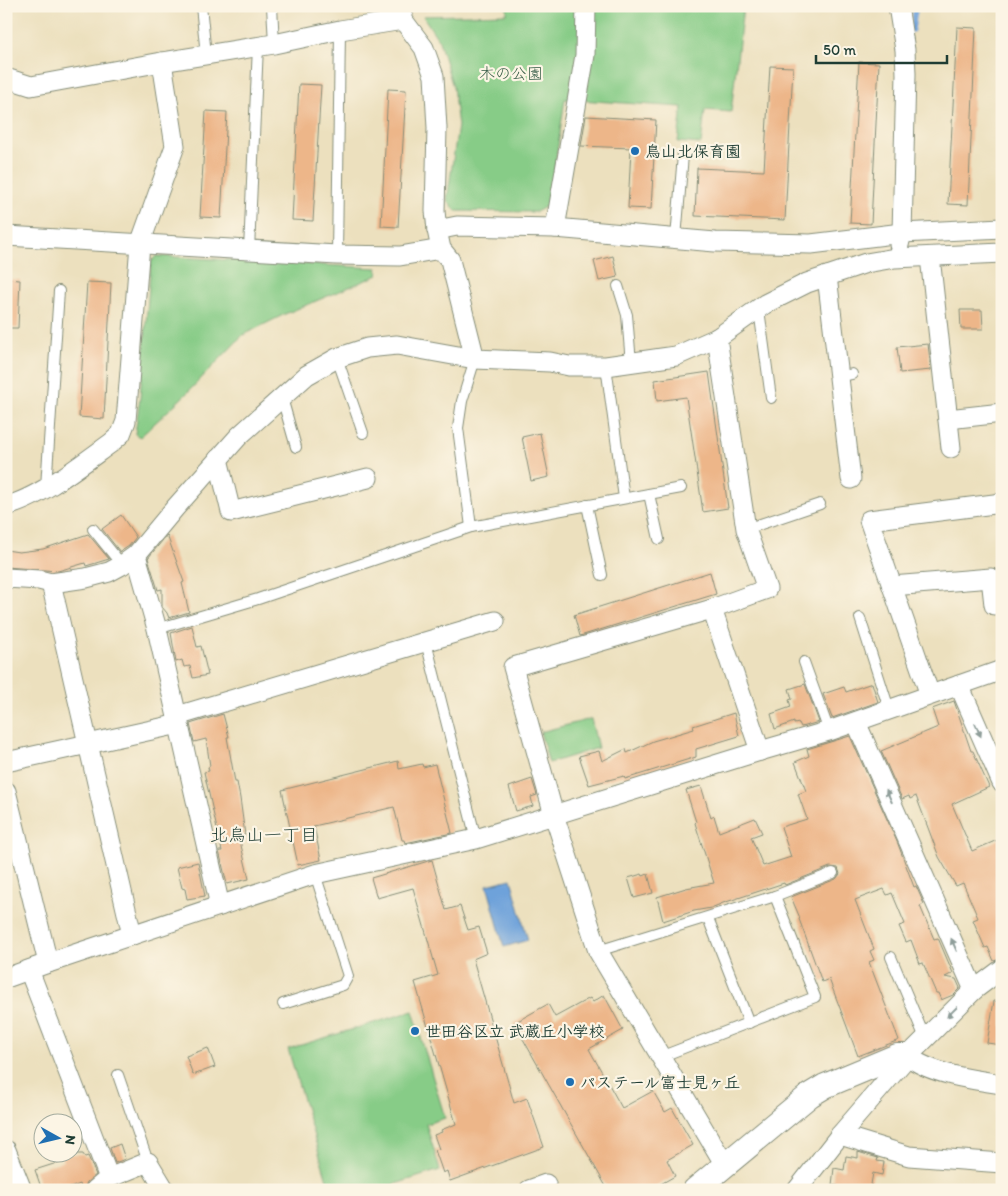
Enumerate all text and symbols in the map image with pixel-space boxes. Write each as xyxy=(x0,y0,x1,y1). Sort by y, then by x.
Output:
scale bar xyxy=(816,32,947,64)
text: 50 m xyxy=(823,41,856,59)
park label: 木の公園 xyxy=(479,64,543,83)
place label: 鳥山北保育園 xyxy=(645,142,741,161)
marker: 鳥山北保育園 xyxy=(629,145,641,157)
one-way arrow xyxy=(975,723,983,737)
one-way arrow xyxy=(884,789,892,803)
district label: 北烏山一丁目 xyxy=(210,824,318,846)
one-way arrow xyxy=(950,938,958,952)
one-way arrow xyxy=(946,1006,958,1018)
place label: 世田谷区立 武蔵丘小学校 xyxy=(425,1022,605,1041)
marker: 世田谷区立 武蔵丘小学校 xyxy=(409,1025,421,1037)
place label: パステール富士見ヶ丘 xyxy=(580,1073,740,1092)
marker: パステール富士見ヶ丘 xyxy=(564,1076,576,1088)
north arrow xyxy=(32,1114,82,1164)
text: N xyxy=(61,1134,79,1146)

